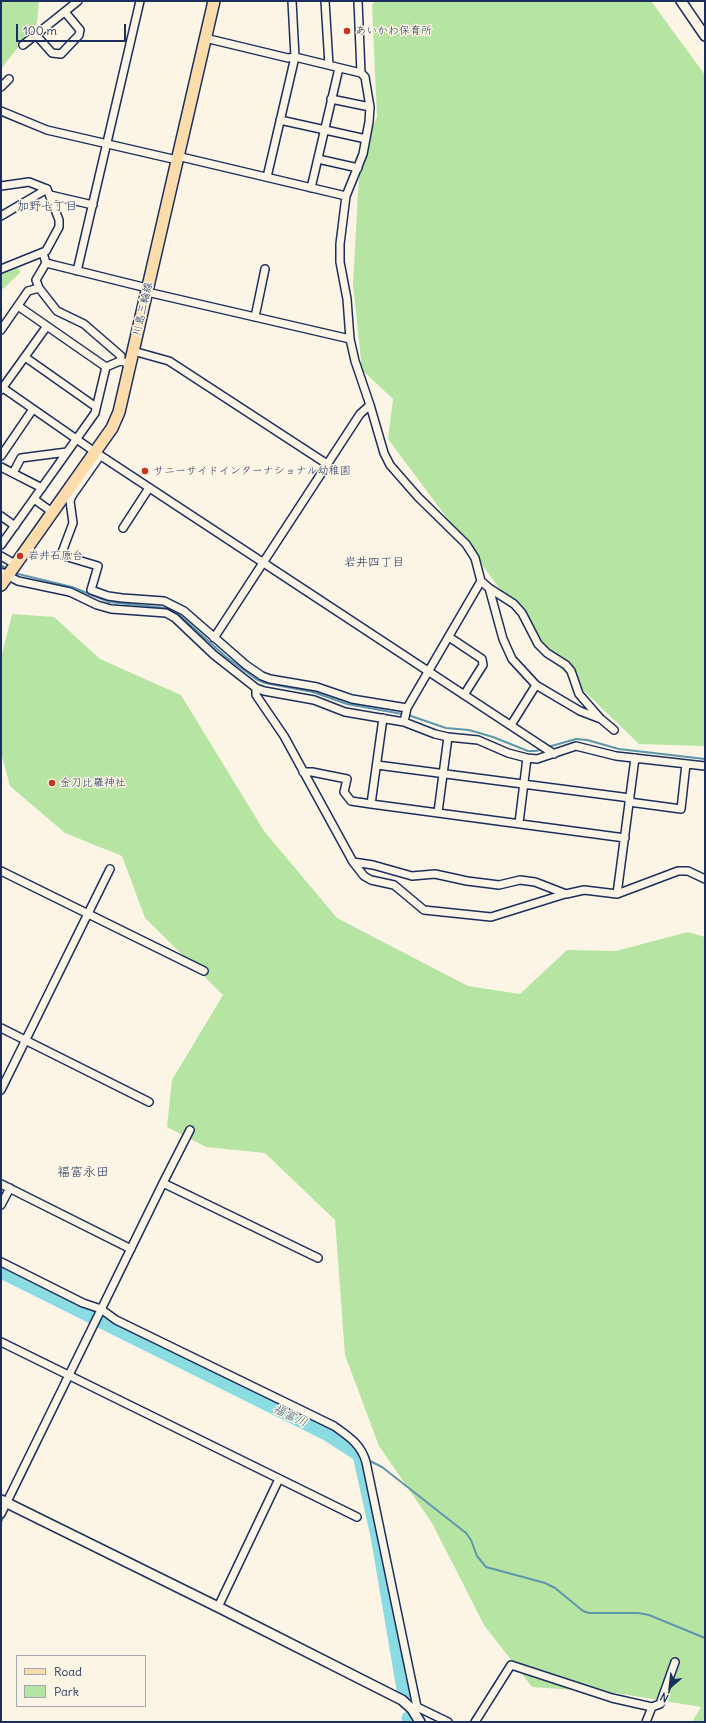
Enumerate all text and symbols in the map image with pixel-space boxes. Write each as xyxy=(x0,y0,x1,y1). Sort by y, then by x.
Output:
scale bar xyxy=(18,16,128,42)
text: 100 m xyxy=(23,23,57,38)
place label: あいかわ保育所 xyxy=(355,24,432,38)
marker: あいかわ保育所 xyxy=(342,26,352,36)
district label: 加野七丁目 xyxy=(17,200,77,214)
street label: 川島三輪線 xyxy=(130,281,156,337)
place label: サニーサイドインターナショナル幼稚園 xyxy=(153,464,351,478)
marker: サニーサイドインターナショナル幼稚園 xyxy=(140,466,150,476)
place label: 岩井石原台 xyxy=(28,549,83,563)
marker: 岩井石原台 xyxy=(15,551,25,561)
district label: 岩井四丁目 xyxy=(344,556,404,570)
place label: 金刀比羅神社 xyxy=(60,776,126,790)
marker: 金刀比羅神社 xyxy=(47,778,57,788)
district label: 福富永田 xyxy=(57,1164,109,1180)
water label: 福富川 xyxy=(271,1402,309,1430)
legend xyxy=(16,1655,146,1707)
text: Road xyxy=(54,1664,82,1679)
north arrow xyxy=(650,1667,690,1707)
text: Park xyxy=(54,1684,79,1699)
text: N xyxy=(658,1690,671,1706)

